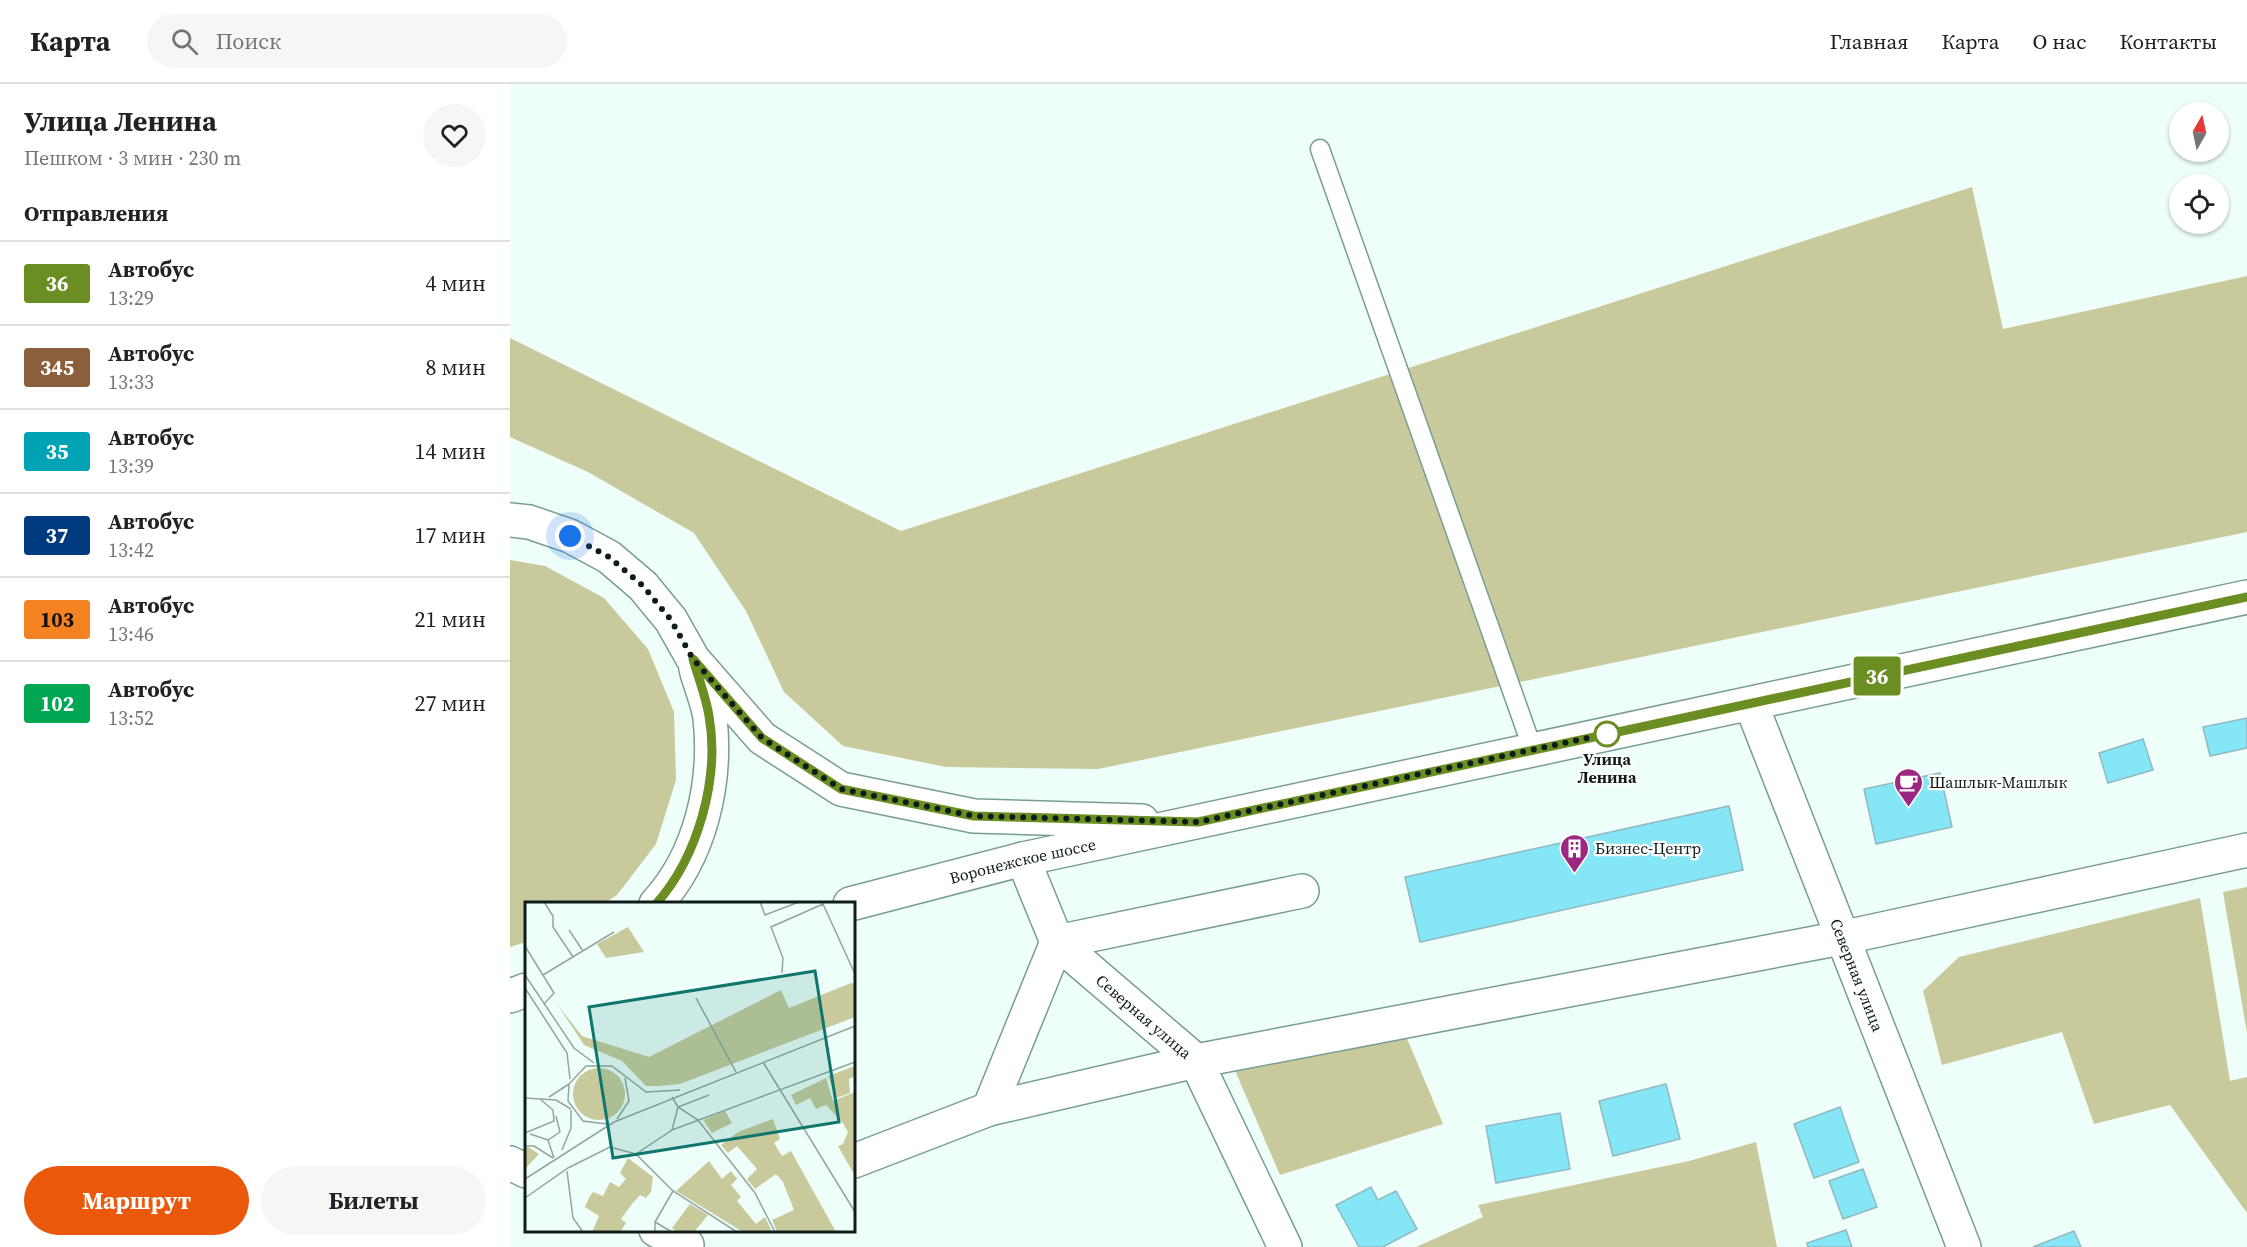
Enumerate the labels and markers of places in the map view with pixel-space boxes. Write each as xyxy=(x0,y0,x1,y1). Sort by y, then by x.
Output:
marker: Улица Ленина xyxy=(1594,721,1620,747)
place label: Улица Ленина xyxy=(1578,748,1637,788)
cafe icon: Шашлык-Машлык xyxy=(1892,766,1924,808)
place label: Шашлык-Машлык xyxy=(1929,771,2067,793)
building icon: Бизнес-Центр xyxy=(1558,832,1590,874)
place label: Бизнес-Центр xyxy=(1595,837,1701,859)

